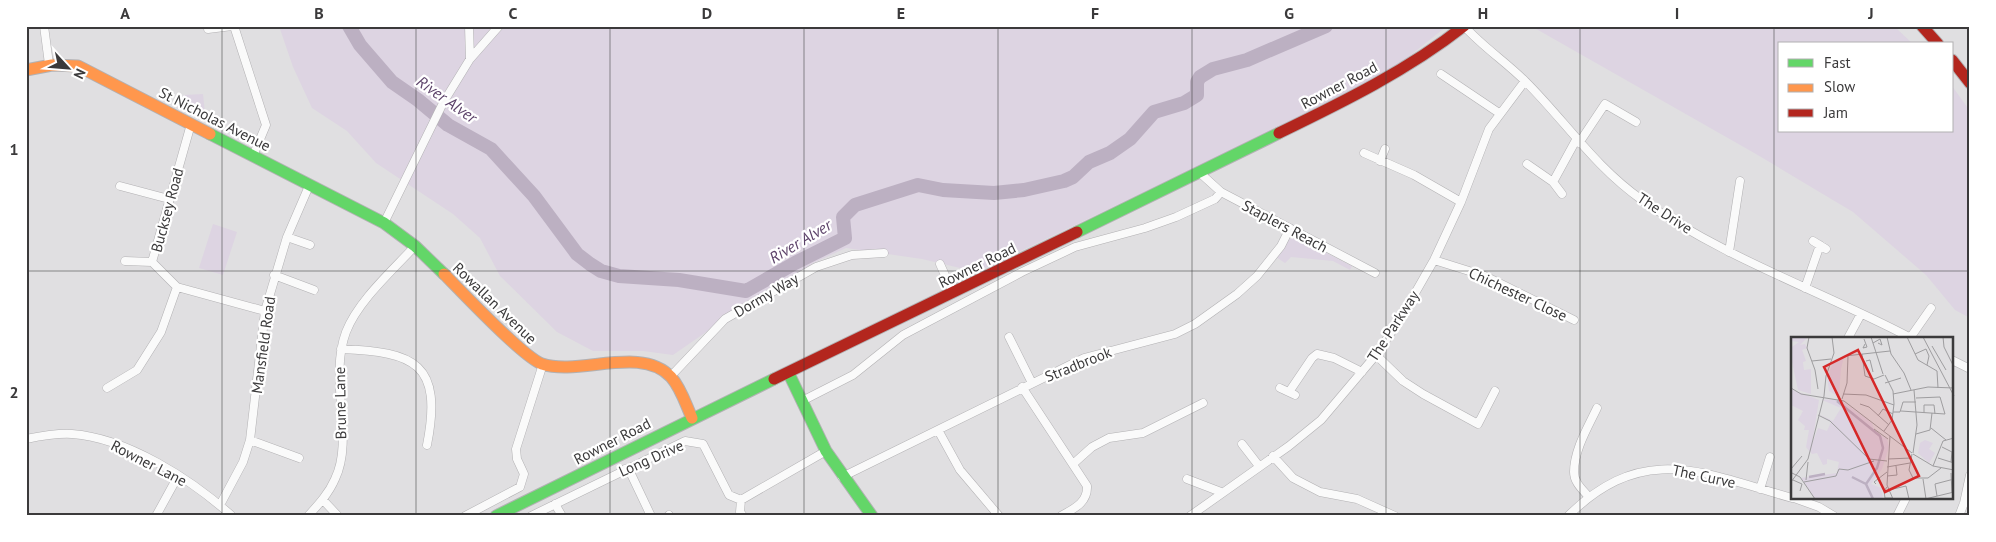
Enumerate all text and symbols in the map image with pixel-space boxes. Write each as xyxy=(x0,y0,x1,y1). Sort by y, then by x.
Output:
text: A xyxy=(120,3,130,23)
text: B xyxy=(314,3,324,23)
text: C xyxy=(509,3,518,23)
text: D xyxy=(702,3,712,23)
text: E xyxy=(897,3,905,23)
text: F xyxy=(1091,3,1099,23)
text: G xyxy=(1284,3,1294,23)
text: H xyxy=(1478,3,1488,23)
text: I xyxy=(1675,3,1679,23)
text: J xyxy=(1867,3,1874,23)
north arrow xyxy=(42,42,92,92)
legend xyxy=(1778,42,1954,132)
text: Fast xyxy=(1824,53,1851,72)
street label: Rowner Road xyxy=(1298,57,1380,113)
text: N xyxy=(70,66,90,82)
water label: River Alver xyxy=(413,71,482,128)
text: Slow xyxy=(1824,77,1855,96)
street label: St Nicholas Avenue xyxy=(156,83,274,155)
text: Jam xyxy=(1823,103,1848,122)
text: 1 xyxy=(9,139,19,159)
street label: Bucksey Road xyxy=(147,166,187,254)
street label: The Drive xyxy=(1634,188,1696,238)
street label: Staplers Reach xyxy=(1239,195,1331,257)
water label: River Alver xyxy=(765,214,836,267)
street label: Rowner Road xyxy=(935,238,1019,292)
street label: Rowallan Avenue xyxy=(449,258,541,348)
street label: Chichester Close xyxy=(1466,263,1570,325)
street label: Dormy Way xyxy=(730,269,802,321)
street label: The Parkway xyxy=(1363,287,1423,365)
street label: Mansfield Road xyxy=(247,295,279,395)
inset map xyxy=(1791,337,1954,500)
street label: Stradbrook xyxy=(1042,342,1115,386)
street label: Brune Lane xyxy=(330,367,350,439)
text: 2 xyxy=(9,382,19,402)
street label: Rowner Road xyxy=(570,414,654,468)
street label: Long Drive xyxy=(616,435,686,481)
street label: Rowner Lane xyxy=(108,436,190,490)
street label: The Curve xyxy=(1671,460,1737,492)

